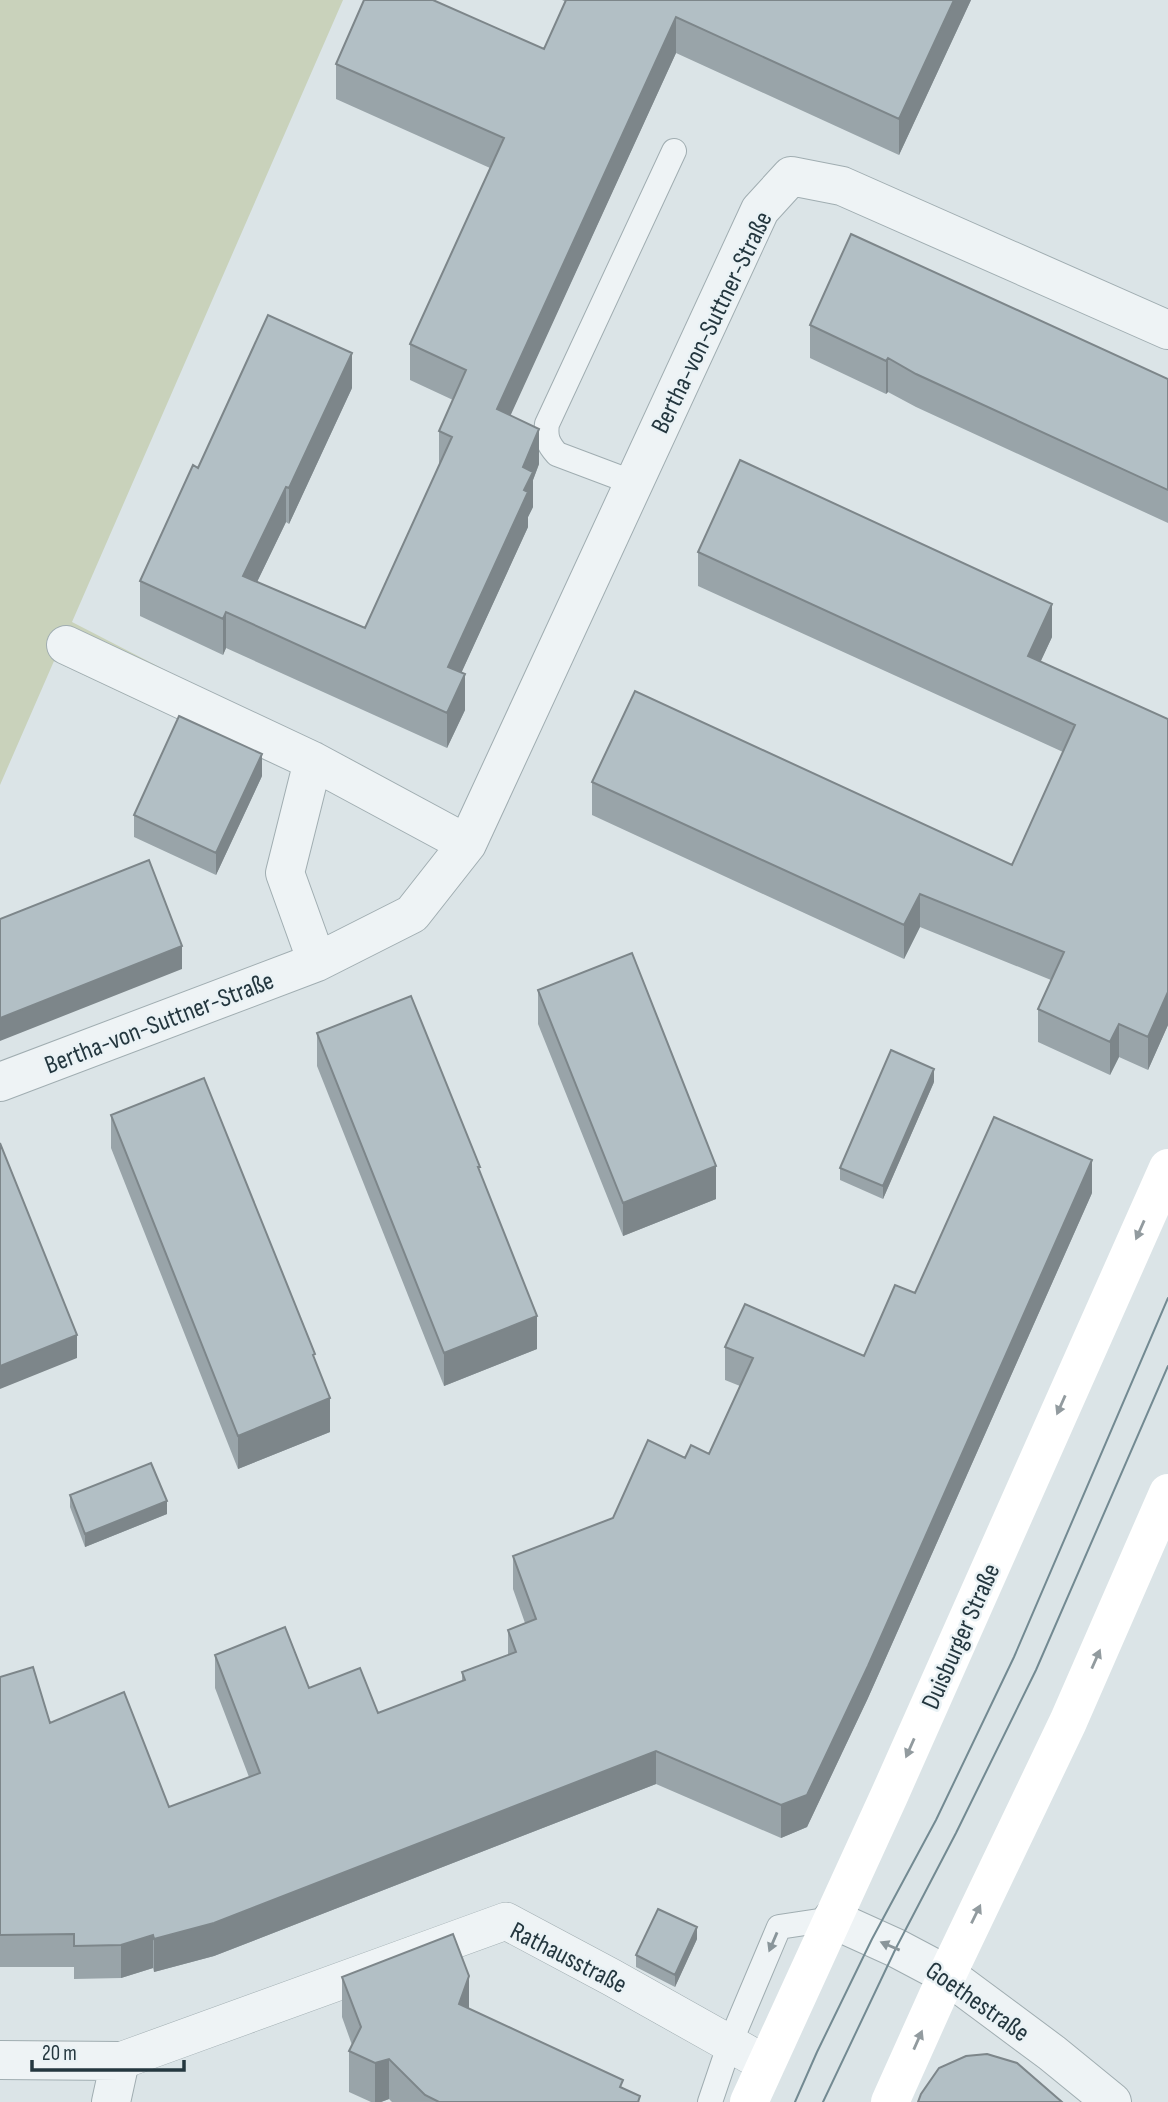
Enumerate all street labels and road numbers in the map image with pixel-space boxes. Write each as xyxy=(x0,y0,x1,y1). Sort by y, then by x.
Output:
street label: Bertha-von-Suttner-Straße xyxy=(645,207,780,439)
street label: Bertha-von-Suttner-Straße xyxy=(41,965,278,1081)
street label: Duisburger Straße xyxy=(915,1559,1007,1714)
street label: Rathausstraße xyxy=(505,1916,632,2001)
street label: Goethestraße xyxy=(919,1955,1035,2049)

